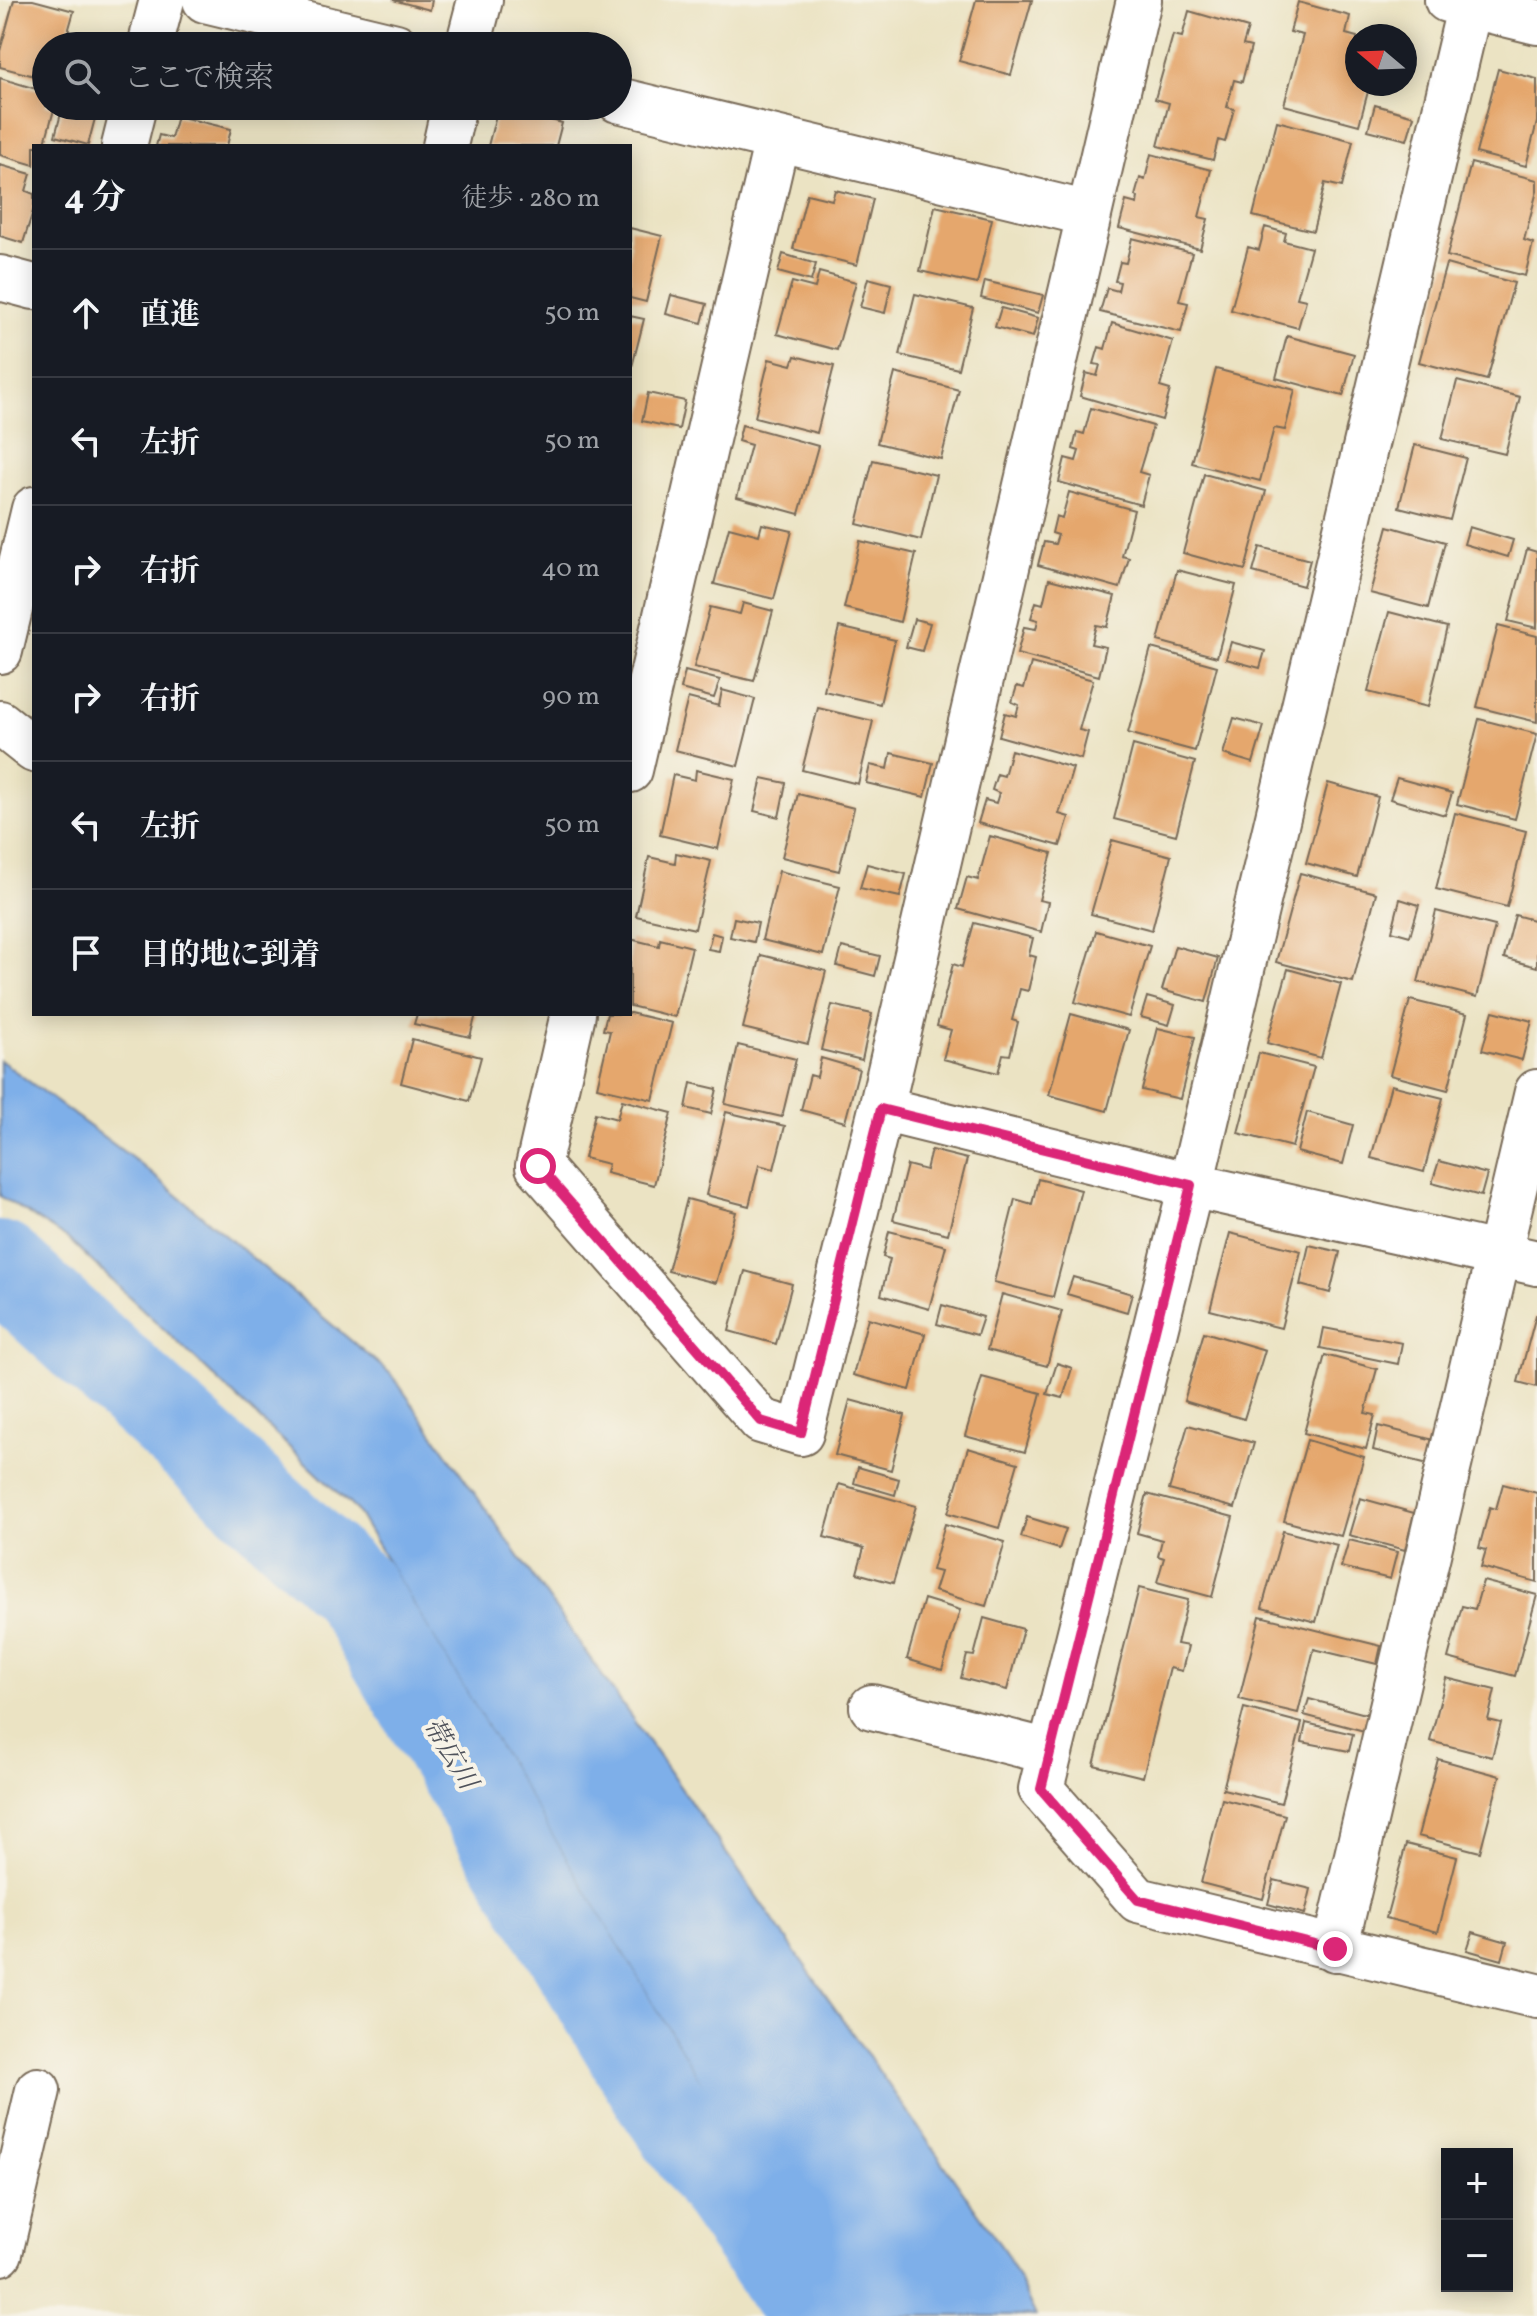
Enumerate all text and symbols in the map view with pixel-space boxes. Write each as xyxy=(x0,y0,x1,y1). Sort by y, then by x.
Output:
north arrow xyxy=(1345,24,1417,96)
search box xyxy=(32,32,632,120)
icon: search xyxy=(60,54,104,98)
text: ここで検索 xyxy=(124,58,274,100)
text: 4 分 xyxy=(64,176,125,223)
text: 徒歩 · 280 m xyxy=(461,181,600,217)
icon: ahead xyxy=(64,291,108,335)
text: 直進 xyxy=(140,295,200,337)
text: 50 m xyxy=(544,295,600,331)
icon: left xyxy=(64,419,108,463)
text: 左折 xyxy=(140,423,200,465)
text: 50 m xyxy=(544,423,600,459)
icon: right xyxy=(64,547,108,591)
text: 右折 xyxy=(140,551,200,593)
text: 40 m xyxy=(541,551,600,587)
icon: right xyxy=(64,675,108,719)
text: 右折 xyxy=(140,679,200,721)
text: 90 m xyxy=(542,679,600,715)
icon: left xyxy=(64,803,108,847)
text: 左折 xyxy=(140,807,200,849)
text: 50 m xyxy=(544,807,600,843)
icon: arrive xyxy=(64,931,108,975)
text: 目的地に到着 xyxy=(140,935,320,977)
route start xyxy=(520,1148,556,1184)
water label: 帯広川 xyxy=(414,1711,486,1799)
route end xyxy=(1317,1931,1353,1967)
map controls xyxy=(1441,2148,1513,2292)
button: + xyxy=(1441,2148,1513,2220)
button: − xyxy=(1441,2220,1513,2292)

